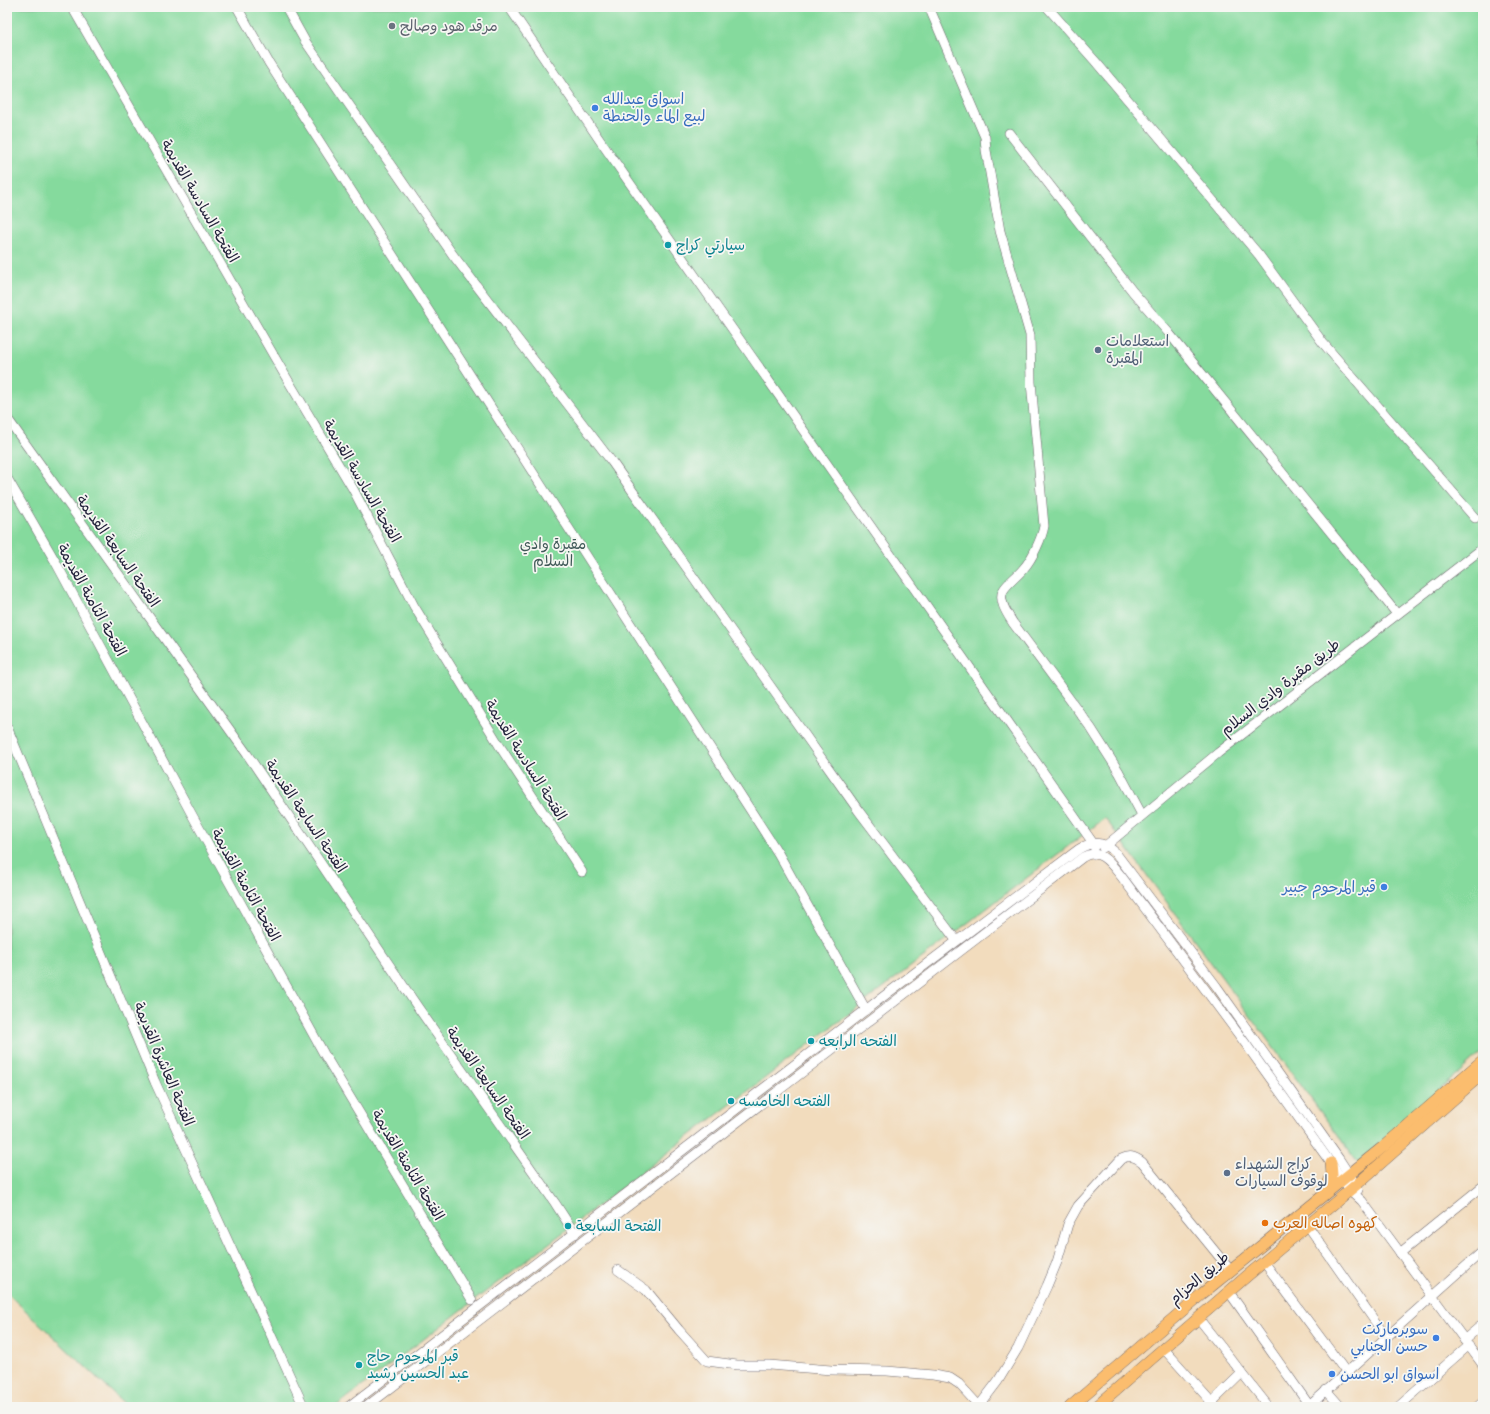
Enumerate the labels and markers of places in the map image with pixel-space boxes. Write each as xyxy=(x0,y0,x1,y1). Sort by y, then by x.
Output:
place label: مرقد هود وصالح xyxy=(400,13,498,39)
marker: مرقد هود وصالح xyxy=(387,21,397,31)
place label: اسواق عبدالله لبيع الماء والحنطة xyxy=(603,86,706,129)
marker: اسواق عبدالله لبيع الماء والحنطة xyxy=(590,103,600,113)
place label: سيارتي كراج xyxy=(676,232,745,258)
marker: سيارتي كراج xyxy=(663,240,673,250)
place label: استعلامات المقبرة xyxy=(1106,328,1169,371)
marker: استعلامات المقبرة xyxy=(1093,345,1103,355)
place label: قبر المرحوم جبير xyxy=(1280,874,1376,900)
marker: قبر المرحوم جبير xyxy=(1379,882,1389,892)
place label: الفتحه الرابعه xyxy=(819,1028,897,1054)
marker: الفتحه الرابعه xyxy=(806,1036,816,1046)
place label: الفتحه الخامسه xyxy=(739,1088,831,1114)
marker: الفتحه الخامسه xyxy=(726,1096,736,1106)
place label: كراج الشهداء لوقوف السيارات xyxy=(1235,1151,1328,1194)
marker: كراج الشهداء لوقوف السيارات xyxy=(1222,1168,1232,1178)
place label: كهوه اصاله العرب xyxy=(1273,1210,1378,1236)
place label: الفتحة السابعة xyxy=(576,1213,661,1239)
marker: كهوه اصاله العرب xyxy=(1260,1218,1270,1228)
marker: الفتحة السابعة xyxy=(563,1221,573,1231)
place label: سوبرماركت حسن الجنابي xyxy=(1350,1316,1428,1359)
marker: سوبرماركت حسن الجنابي xyxy=(1431,1333,1441,1343)
place label: قبر المرحوم حاج عبد الحسين رشيد xyxy=(367,1343,469,1386)
marker: قبر المرحوم حاج عبد الحسين رشيد xyxy=(354,1360,364,1370)
place label: اسواق ابو الحسن xyxy=(1340,1361,1439,1387)
marker: اسواق ابو الحسن xyxy=(1327,1369,1337,1379)

